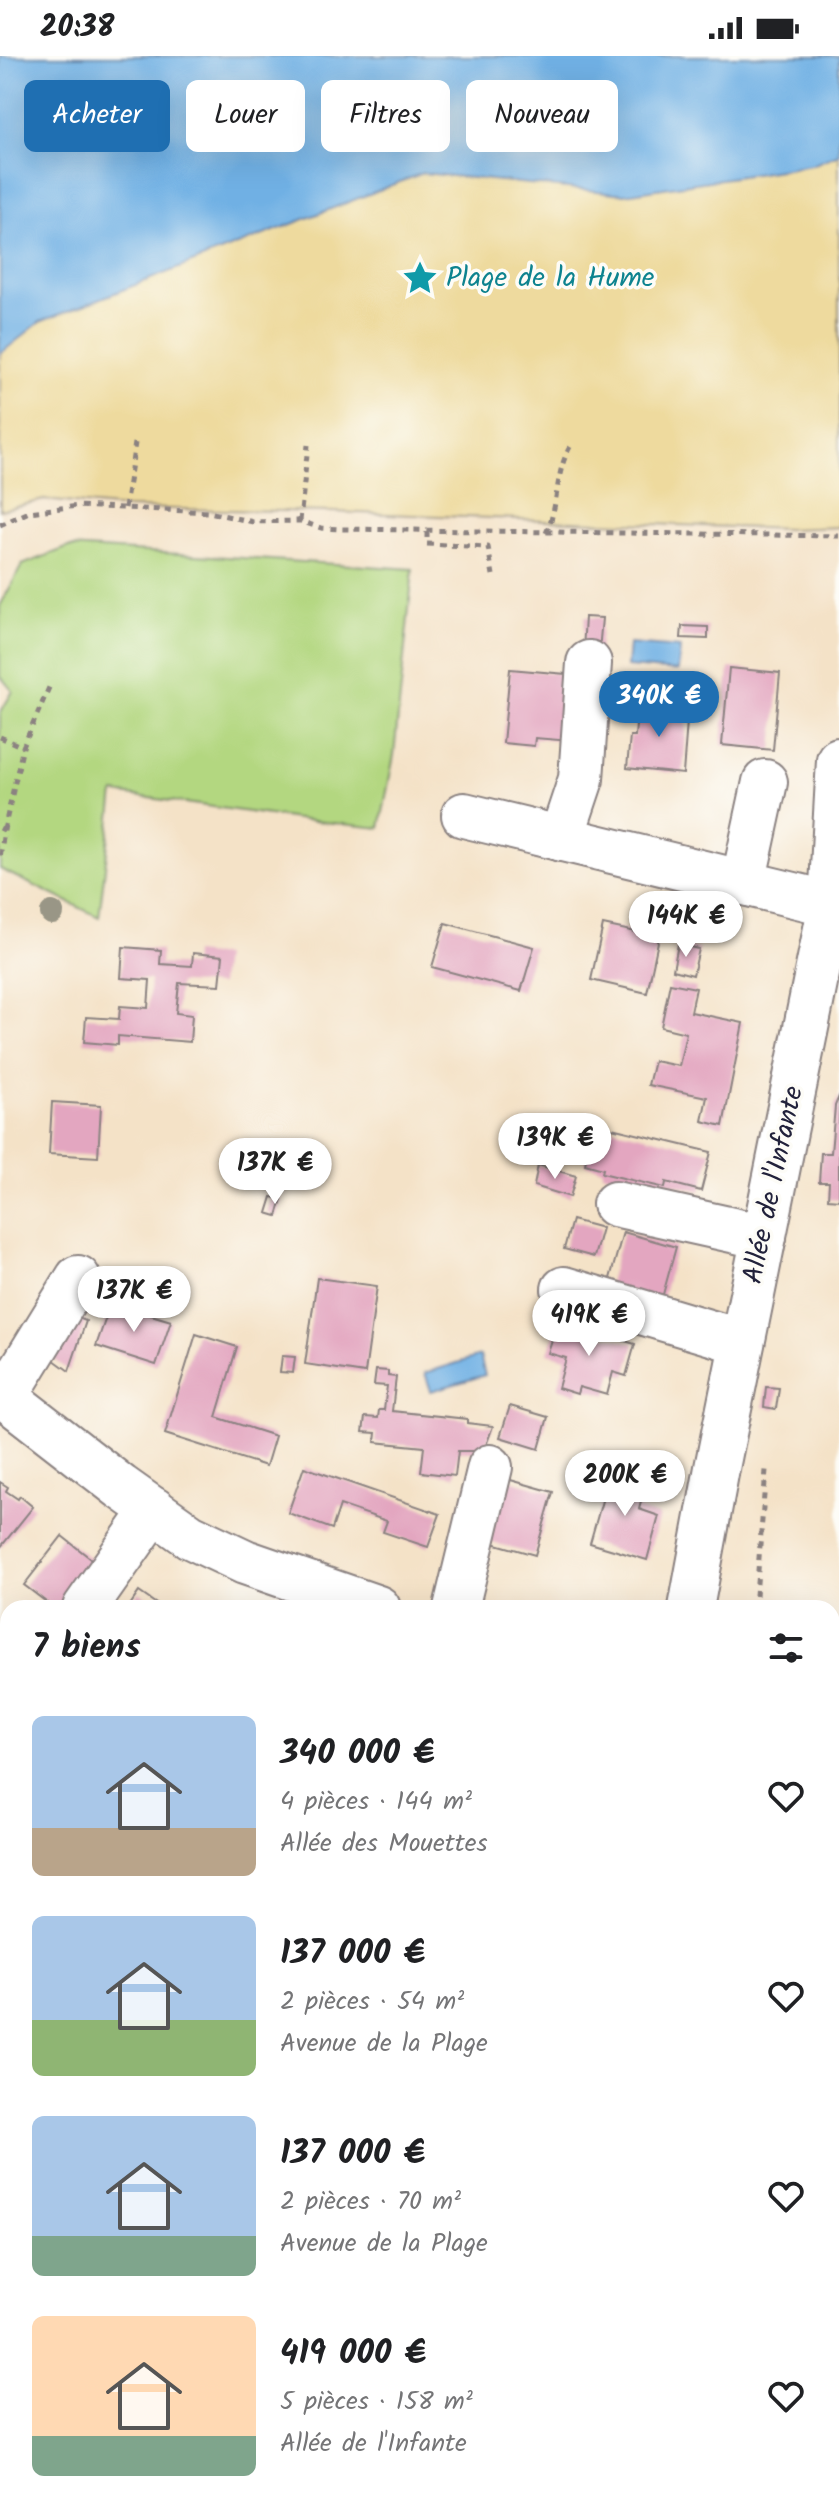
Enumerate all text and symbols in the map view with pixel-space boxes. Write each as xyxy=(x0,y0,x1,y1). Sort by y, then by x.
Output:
text: 20:38 xyxy=(40,4,114,52)
chip: Acheter xyxy=(24,80,170,152)
chip: Louer xyxy=(186,80,305,152)
chip: Filtres xyxy=(321,80,450,152)
chip: Nouveau xyxy=(466,80,618,152)
place label: Plage de la Hume xyxy=(446,256,655,301)
place icon: Plage de la Hume xyxy=(401,259,439,297)
pin: 340K € xyxy=(594,671,724,739)
text: 340K € xyxy=(617,676,701,718)
pin: 144K € xyxy=(621,891,751,959)
text: 144K € xyxy=(647,896,725,938)
street label: Allée de l'Infante xyxy=(731,1082,817,1288)
pin: 139K € xyxy=(490,1113,620,1181)
text: 139K € xyxy=(516,1118,594,1160)
pin: 137K € xyxy=(210,1138,340,1206)
text: 137K € xyxy=(237,1143,313,1185)
pin: 137K € xyxy=(69,1266,199,1334)
text: 137K € xyxy=(96,1271,172,1313)
pin: 419K € xyxy=(524,1290,654,1358)
text: 419K € xyxy=(550,1295,628,1337)
pin: 200K € xyxy=(560,1450,690,1518)
text: 200K € xyxy=(583,1455,667,1497)
text: 7 biens xyxy=(32,1621,141,1675)
icon: filters xyxy=(764,1626,808,1670)
text: 340 000 € xyxy=(280,1727,435,1781)
icon: home xyxy=(96,1748,192,1844)
icon: heart xyxy=(764,1774,808,1818)
text: 4 pièces · 144 m² xyxy=(280,1781,472,1823)
text: Allée des Mouettes xyxy=(280,1823,488,1865)
text: 137 000 € xyxy=(280,1927,425,1981)
icon: home xyxy=(96,1948,192,2044)
icon: heart xyxy=(764,1974,808,2018)
text: 2 pièces · 54 m² xyxy=(280,1981,464,2023)
text: Avenue de la Plage xyxy=(280,2023,488,2065)
text: 137 000 € xyxy=(280,2127,425,2181)
icon: home xyxy=(96,2148,192,2244)
icon: heart xyxy=(764,2174,808,2218)
text: 2 pièces · 70 m² xyxy=(280,2181,461,2223)
text: Avenue de la Plage xyxy=(280,2223,488,2265)
text: 419 000 € xyxy=(280,2327,426,2381)
icon: home xyxy=(96,2348,192,2444)
icon: heart xyxy=(764,2374,808,2418)
text: 5 pièces · 158 m² xyxy=(280,2381,473,2423)
text: Allée de l'Infante xyxy=(280,2423,467,2465)

